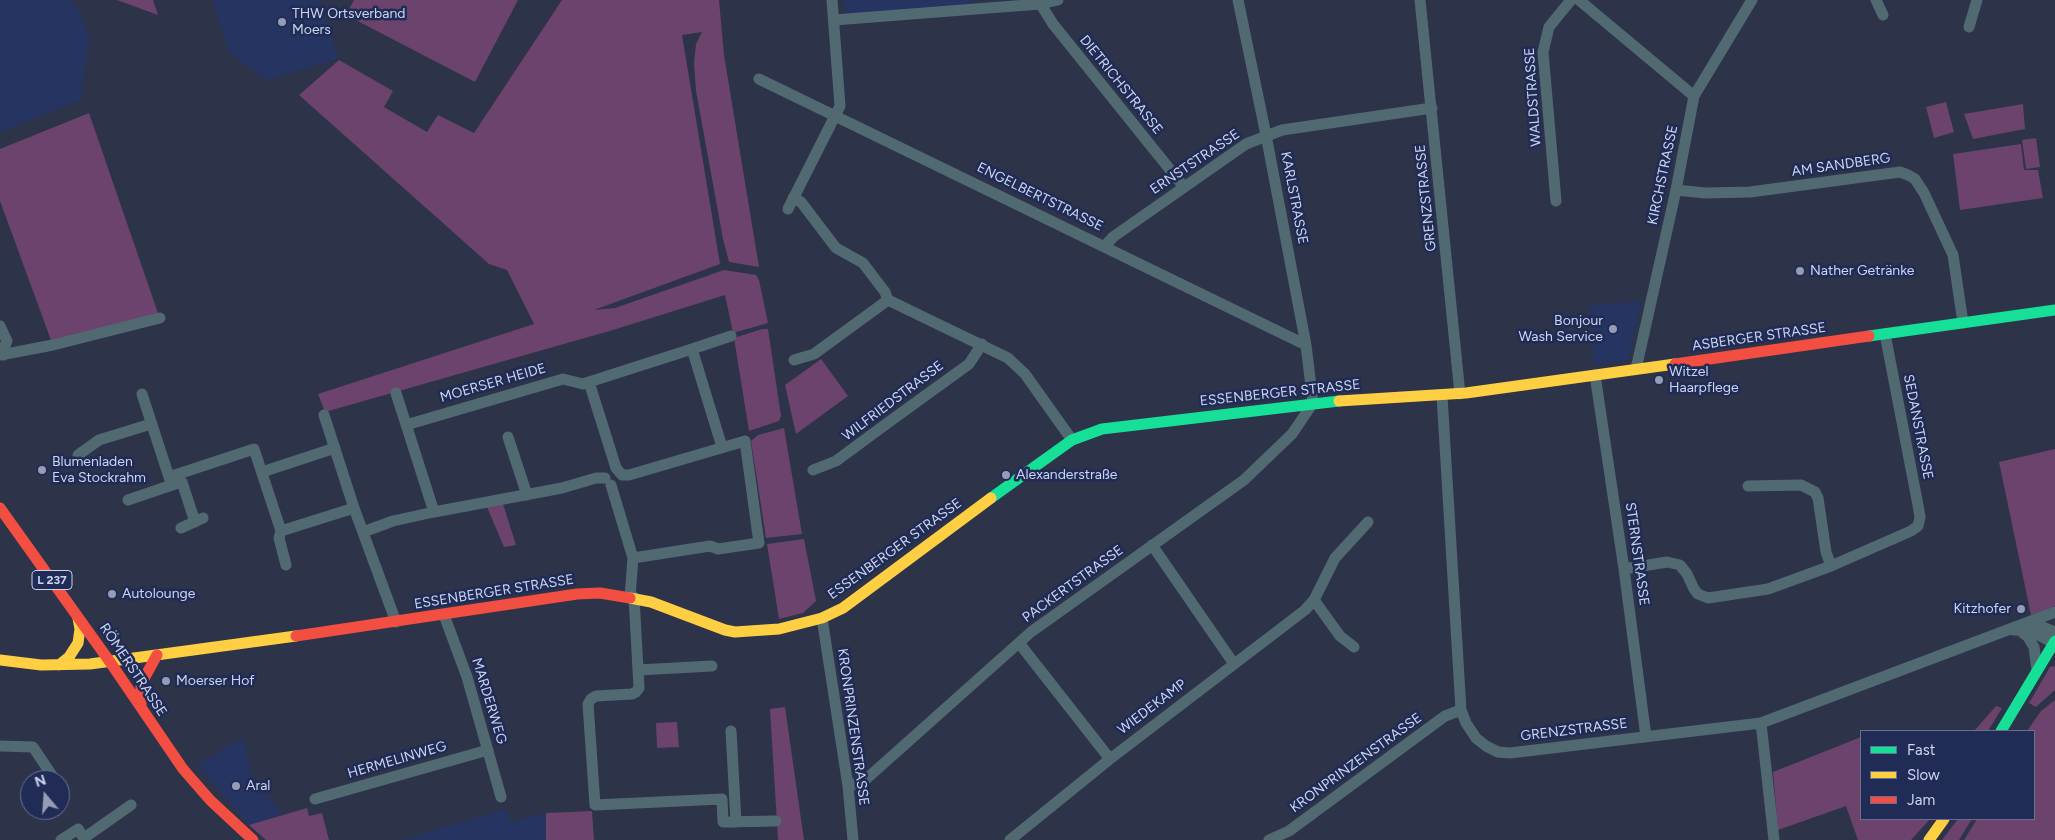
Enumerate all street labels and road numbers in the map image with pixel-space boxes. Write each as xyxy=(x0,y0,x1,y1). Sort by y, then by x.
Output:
street label: DIETRICHSTRASSE xyxy=(1076,32,1166,138)
street label: WALDSTRASSE xyxy=(1521,47,1545,147)
street label: KIRCHSTRASSE xyxy=(1644,123,1682,227)
street label: ERNSTSTRASSE xyxy=(1147,126,1243,198)
street label: GRENZSTRASSE xyxy=(1412,144,1440,252)
street label: KARLSTRASSE xyxy=(1277,150,1311,246)
street label: AM SANDBERG xyxy=(1791,150,1891,180)
street label: ENGELBERTSTRASSE xyxy=(974,159,1106,235)
street label: ASBERGER STRASSE xyxy=(1691,319,1827,355)
street label: WILFRIEDSTRASSE xyxy=(839,357,947,445)
street label: MOERSER HEIDE xyxy=(438,360,548,406)
street label: SEDANSTRASSE xyxy=(1900,373,1936,481)
street label: ESSENBERGER STRASSE xyxy=(1199,376,1361,410)
street label: ESSENBERGER STRASSE xyxy=(825,495,965,603)
street label: STERNSTRASSE xyxy=(1621,501,1653,607)
street label: PACKERTSTRASSE xyxy=(1019,542,1127,626)
road number: L 237 xyxy=(32,570,72,590)
street label: ESSENBERGER STRASSE xyxy=(413,571,575,613)
street label: RÖMERSTRASSE xyxy=(96,620,170,720)
street label: KRONPRINZENSTRASSE xyxy=(834,647,872,807)
street label: MARDERWEG xyxy=(468,656,510,746)
street label: WIEDEKAMP xyxy=(1114,676,1190,738)
street label: KRONPRINZENSTRASSE xyxy=(1287,710,1425,816)
street label: GRENZSTRASSE xyxy=(1520,715,1628,745)
street label: HERMELINWEG xyxy=(346,738,448,782)

